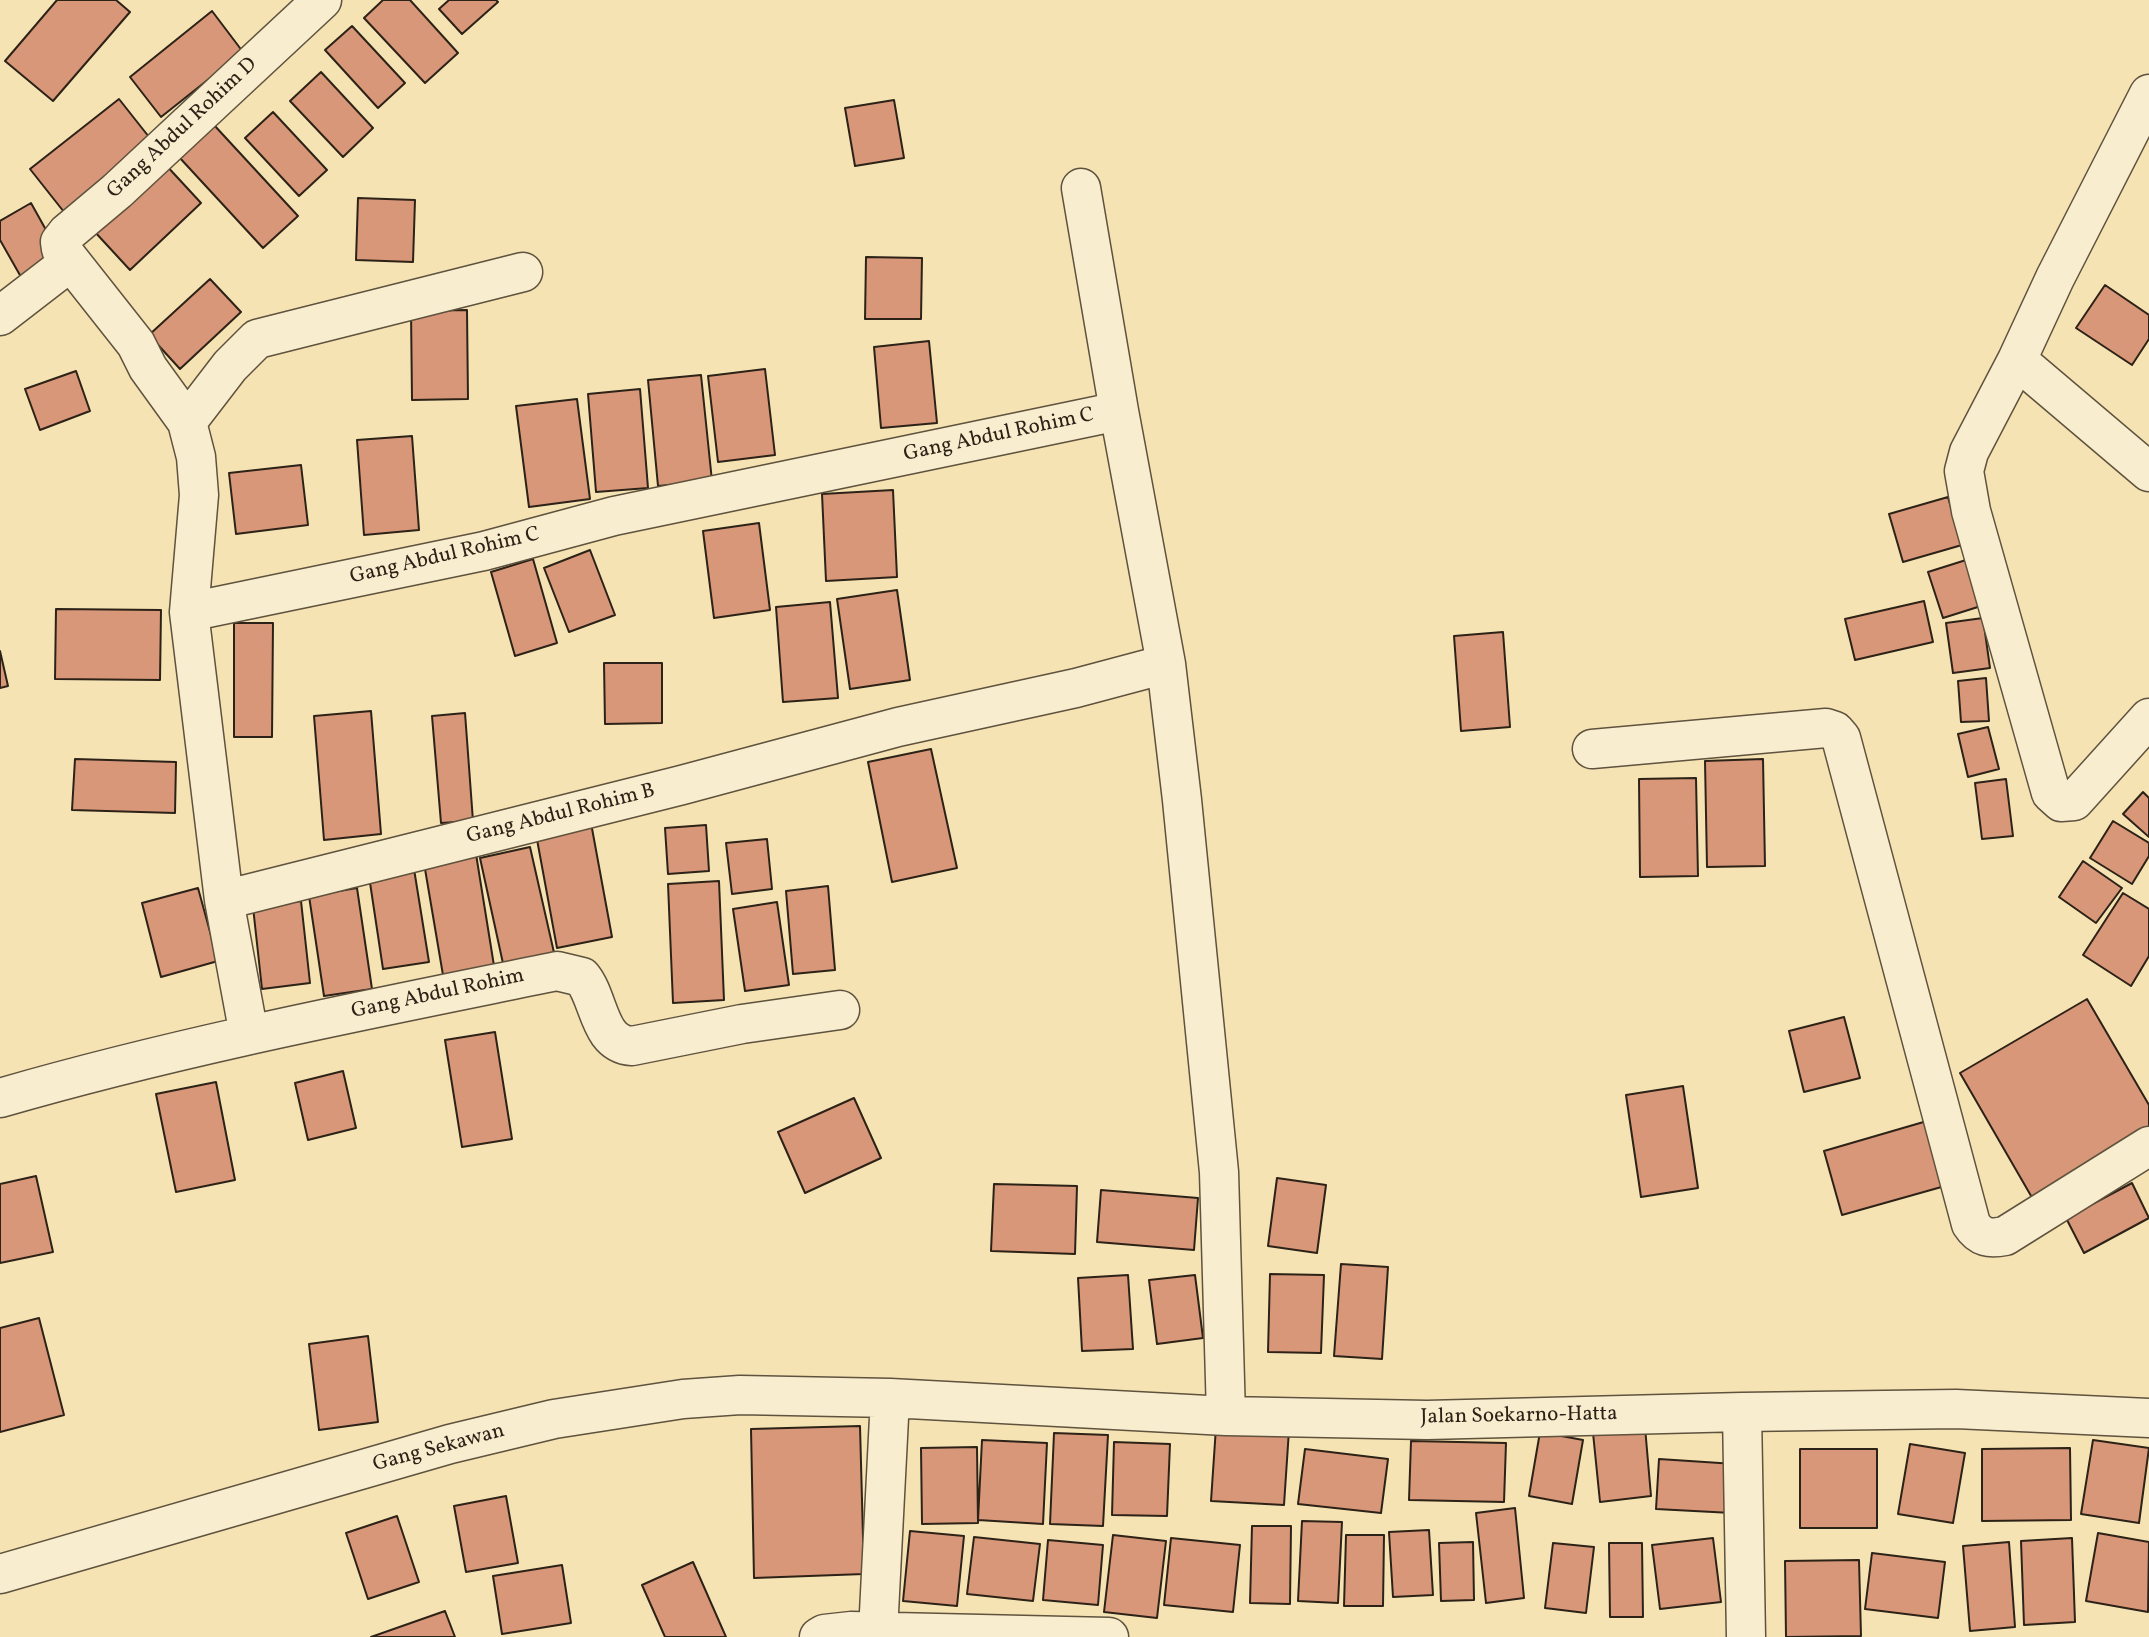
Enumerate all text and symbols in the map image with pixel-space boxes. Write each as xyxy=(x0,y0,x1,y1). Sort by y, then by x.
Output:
street label: Gang Abdul Rohim D xyxy=(103,53,263,205)
street label: Gang Abdul Rohim C xyxy=(902,404,1096,468)
street label: Gang Abdul Rohim C xyxy=(348,523,542,591)
street label: Gang Abdul Rohim B xyxy=(464,779,658,851)
street label: Gang Abdul Rohim xyxy=(349,964,527,1026)
street label: Jalan Soekarno-Hatta xyxy=(1420,1403,1618,1431)
street label: Gang Sekawan xyxy=(370,1419,508,1479)

